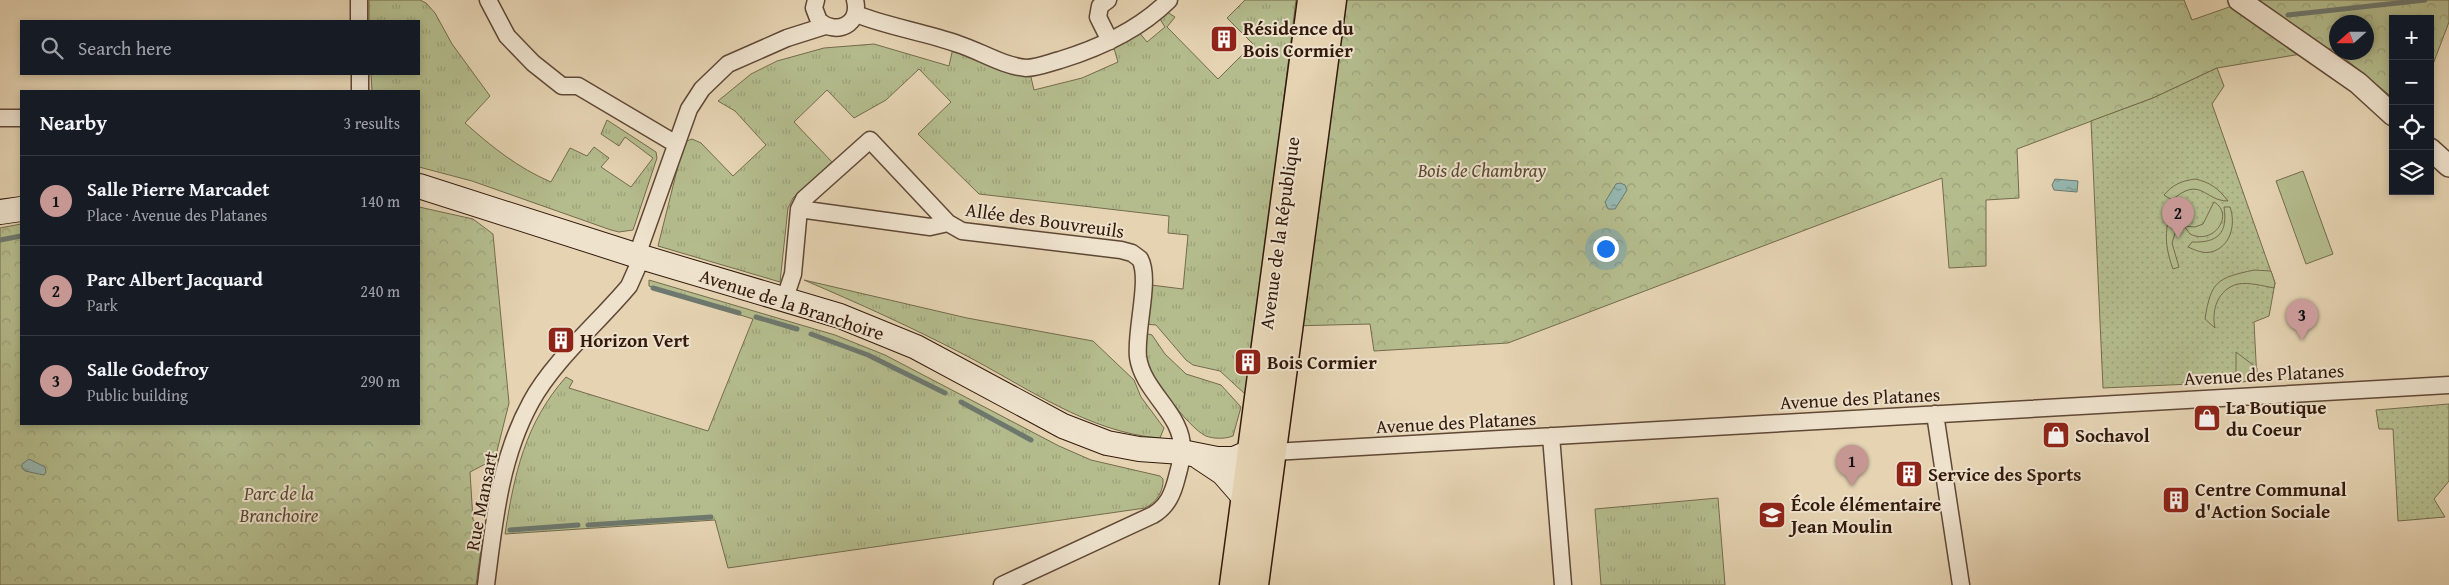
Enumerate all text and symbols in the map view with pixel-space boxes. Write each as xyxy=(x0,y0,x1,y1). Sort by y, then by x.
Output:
place label: Résidence du Bois Cormier xyxy=(1243,14,1354,64)
north arrow xyxy=(2329,15,2374,60)
map controls xyxy=(2389,15,2434,195)
button: + xyxy=(2389,15,2434,60)
search box xyxy=(20,20,420,75)
building icon: Résidence du Bois Cormier xyxy=(1209,24,1239,54)
icon: search xyxy=(38,34,66,62)
text: Search here xyxy=(78,34,172,62)
button: − xyxy=(2389,60,2434,105)
button: locate xyxy=(2389,105,2434,150)
text: Nearby xyxy=(40,107,107,138)
text: 3 results xyxy=(343,111,400,135)
street label: Avenue de la République xyxy=(1252,135,1306,331)
button: layers xyxy=(2389,150,2434,195)
park label: Bois de Chambray xyxy=(1417,156,1547,184)
text: Salle Pierre Marcadet xyxy=(87,175,269,203)
text: 1 xyxy=(52,189,60,213)
text: 140 m xyxy=(360,189,400,213)
street label: Allée des Bouvreuils xyxy=(964,195,1126,245)
pin: 2 xyxy=(2162,197,2194,238)
text: Place · Avenue des Platanes xyxy=(87,203,267,227)
your location xyxy=(1593,236,1619,262)
street label: Avenue de la Branchoire xyxy=(696,261,888,347)
text: Parc Albert Jacquard xyxy=(87,265,263,293)
text: 2 xyxy=(52,279,60,303)
text: 240 m xyxy=(360,279,400,303)
text: Park xyxy=(87,293,118,317)
pin: 3 xyxy=(2286,299,2318,340)
building icon: Horizon Vert xyxy=(546,325,576,355)
place label: Horizon Vert xyxy=(580,326,690,354)
building icon: Bois Cormier xyxy=(1233,347,1263,377)
place label: Bois Cormier xyxy=(1267,348,1377,376)
text: Salle Godefroy xyxy=(87,355,209,383)
street label: Avenue des Platanes xyxy=(2183,356,2345,392)
text: 3 xyxy=(52,369,60,393)
text: 290 m xyxy=(360,369,400,393)
street label: Avenue des Platanes xyxy=(1779,380,1941,416)
text: Public building xyxy=(87,383,188,407)
place label: La Boutique du Coeur xyxy=(2226,393,2327,443)
shop icon: La Boutique du Coeur xyxy=(2192,403,2222,433)
street label: Avenue des Platanes xyxy=(1375,404,1537,440)
shop icon: Sochavol xyxy=(2041,420,2071,450)
place label: Sochavol xyxy=(2075,421,2150,449)
pin: 1 xyxy=(1836,445,1868,486)
street label: Rue Mansart xyxy=(458,449,504,553)
building icon: Service des Sports xyxy=(1894,459,1924,489)
place label: Service des Sports xyxy=(1928,460,2082,488)
place label: Centre Communal d'Action Sociale xyxy=(2195,475,2347,525)
park label: Parc de la Branchoire xyxy=(239,479,319,529)
building icon: Centre Communal d'Action Sociale xyxy=(2161,485,2191,515)
place label: École élémentaire Jean Moulin xyxy=(1788,490,1941,540)
school or university icon: École élémentaire Jean Moulin xyxy=(1757,500,1787,530)

